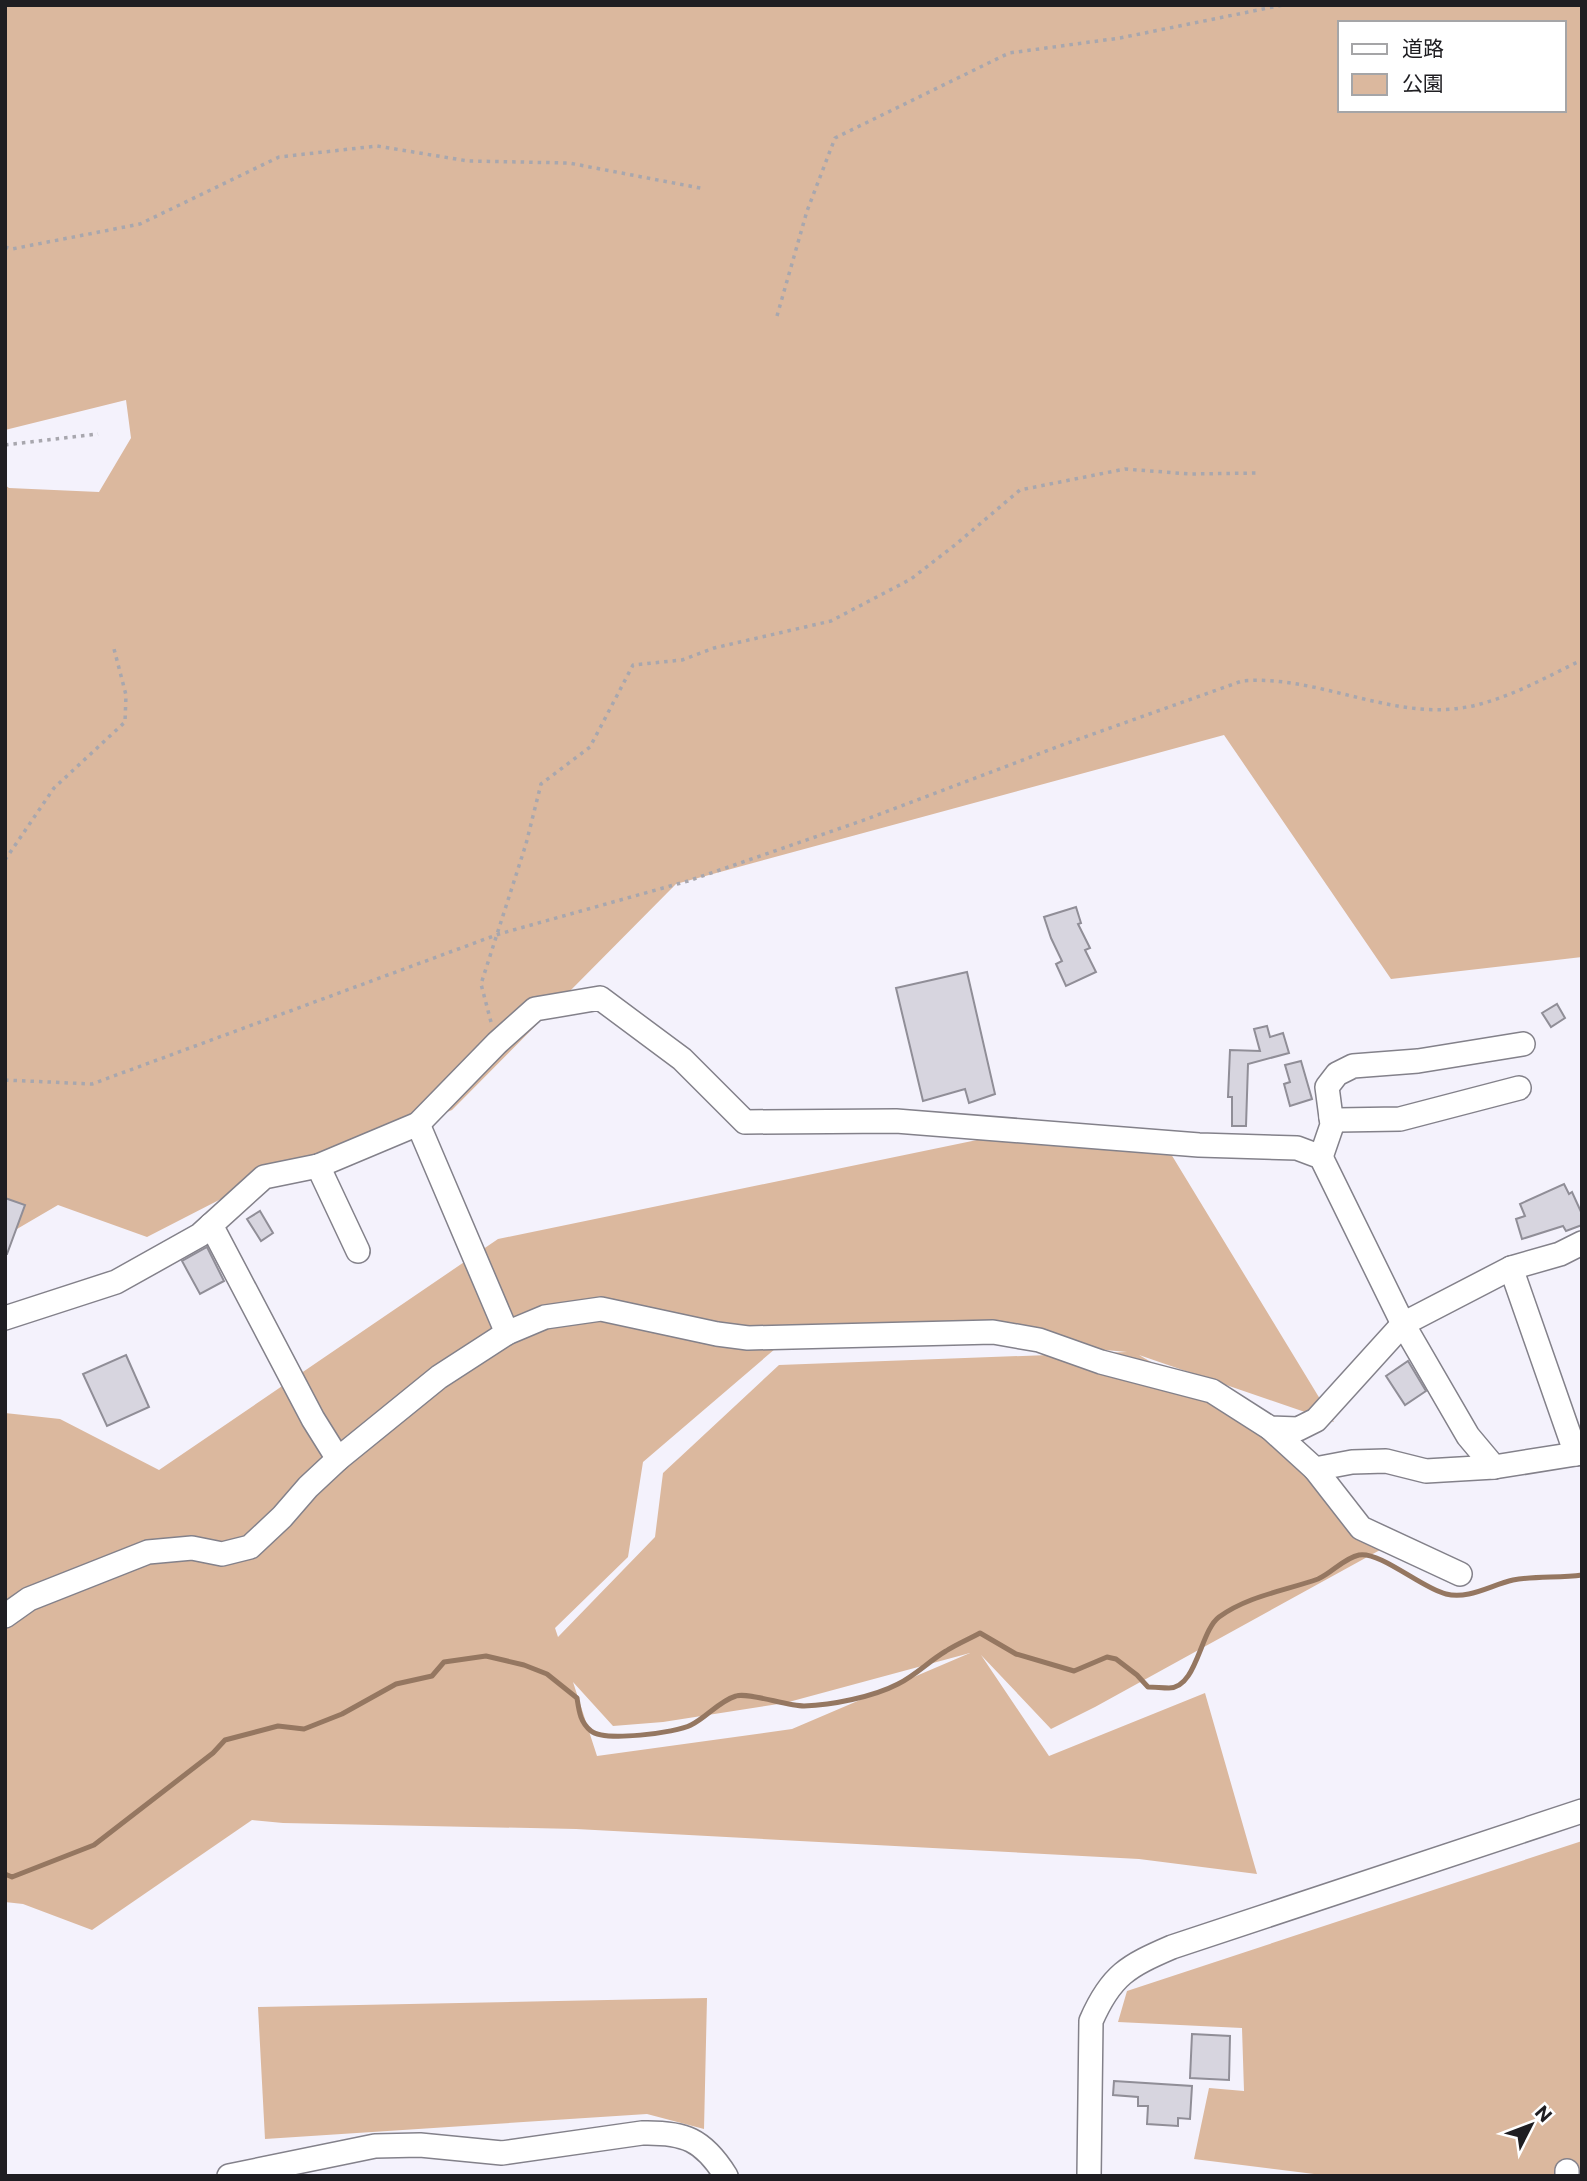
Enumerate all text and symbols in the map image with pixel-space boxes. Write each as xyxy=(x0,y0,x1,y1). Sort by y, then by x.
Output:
legend xyxy=(1338,21,1566,112)
text: 道路 xyxy=(1402,35,1444,60)
text: 公園 xyxy=(1402,70,1444,95)
north arrow xyxy=(1496,2090,1566,2160)
text: N xyxy=(1531,2100,1557,2126)

